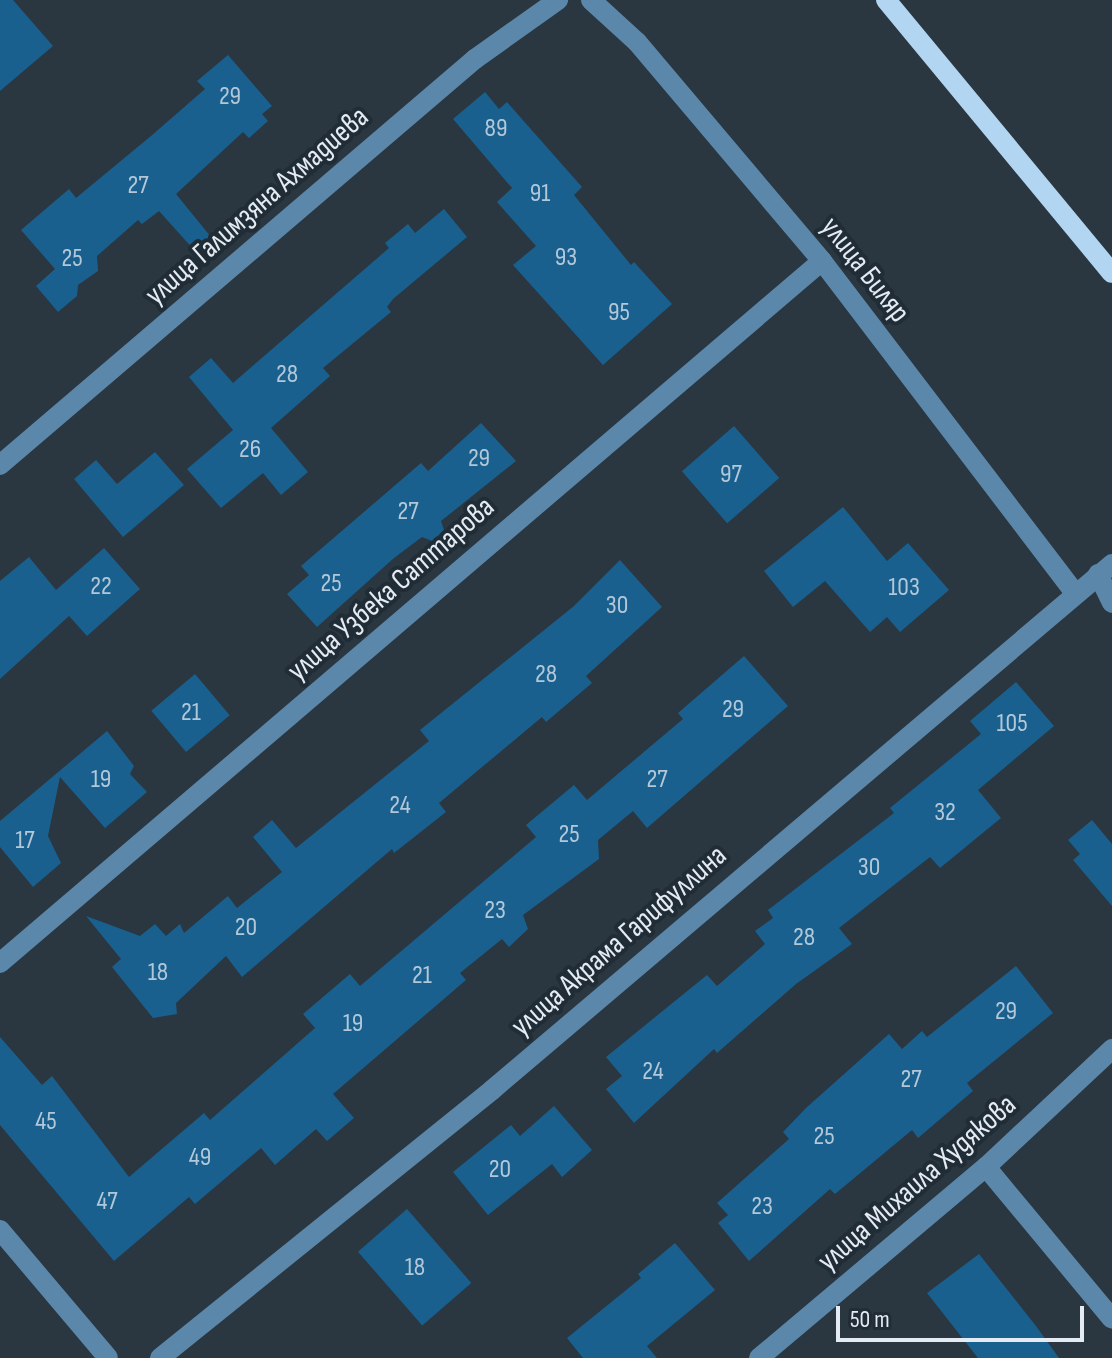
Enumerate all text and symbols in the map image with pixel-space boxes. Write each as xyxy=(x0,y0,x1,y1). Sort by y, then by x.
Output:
house number: 29 xyxy=(219,81,241,113)
street label: улица Галимзяна Ахмадиева xyxy=(138,99,376,313)
house number: 89 xyxy=(485,113,507,145)
house number: 27 xyxy=(127,170,149,202)
house number: 91 xyxy=(530,178,550,210)
street label: улица Биляр xyxy=(813,210,917,330)
house number: 93 xyxy=(555,242,577,274)
house number: 25 xyxy=(61,243,83,275)
house number: 95 xyxy=(608,297,630,329)
house number: 28 xyxy=(276,359,298,391)
house number: 26 xyxy=(239,434,261,466)
house number: 29 xyxy=(468,443,490,475)
house number: 97 xyxy=(720,459,742,491)
street label: улица Узбека Саттарова xyxy=(280,489,502,689)
house number: 27 xyxy=(397,496,419,528)
house number: 25 xyxy=(320,568,342,600)
house number: 22 xyxy=(90,571,112,603)
house number: 103 xyxy=(888,572,920,604)
house number: 30 xyxy=(606,590,628,622)
house number: 28 xyxy=(535,659,557,691)
house number: 29 xyxy=(722,694,744,726)
house number: 21 xyxy=(181,697,201,729)
house number: 105 xyxy=(996,708,1028,740)
house number: 19 xyxy=(91,764,111,796)
house number: 27 xyxy=(646,764,668,796)
house number: 24 xyxy=(389,790,411,822)
house number: 32 xyxy=(934,797,956,829)
house number: 25 xyxy=(558,819,580,851)
house number: 17 xyxy=(15,825,35,857)
street label: улица Акрама Гарифуллина xyxy=(504,838,734,1044)
house number: 30 xyxy=(858,852,880,884)
house number: 23 xyxy=(484,895,506,927)
house number: 20 xyxy=(235,912,257,944)
house number: 28 xyxy=(793,922,815,954)
house number: 18 xyxy=(148,957,168,989)
house number: 21 xyxy=(412,960,432,992)
house number: 29 xyxy=(995,996,1017,1028)
house number: 19 xyxy=(343,1008,363,1040)
house number: 24 xyxy=(642,1056,664,1088)
house number: 27 xyxy=(900,1064,922,1096)
street label: улица Михаила Худякова xyxy=(810,1087,1024,1279)
house number: 45 xyxy=(35,1106,57,1138)
house number: 25 xyxy=(813,1121,835,1153)
house number: 49 xyxy=(189,1142,211,1174)
house number: 20 xyxy=(489,1154,511,1186)
house number: 47 xyxy=(96,1186,118,1218)
house number: 23 xyxy=(751,1191,773,1223)
house number: 18 xyxy=(405,1252,425,1284)
scale bar xyxy=(840,1290,1088,1340)
text: 50 m xyxy=(850,1305,890,1334)

